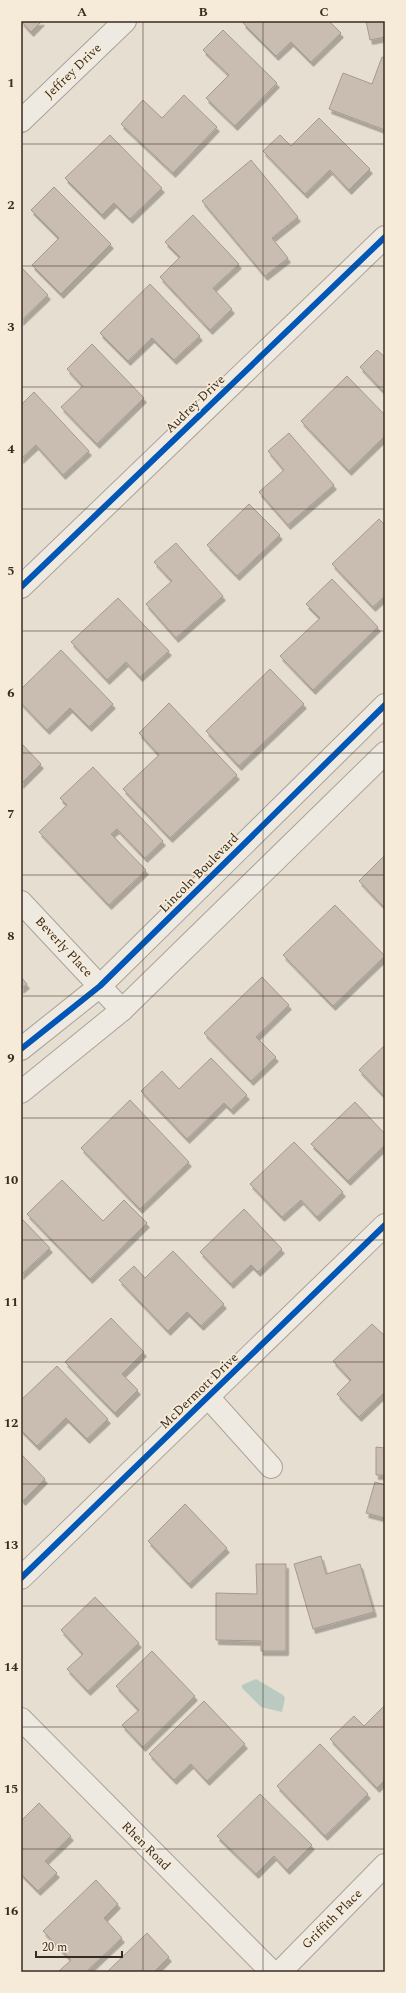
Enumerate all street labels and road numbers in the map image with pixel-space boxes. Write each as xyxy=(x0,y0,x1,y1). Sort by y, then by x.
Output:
street label: Jeffrey Drive xyxy=(40,39,106,103)
street label: Audrey Drive xyxy=(160,370,230,438)
street label: Lincoln Boulevard xyxy=(154,828,244,918)
street label: Beverly Place xyxy=(30,912,98,982)
street label: McDermott Drive xyxy=(155,1348,243,1434)
street label: Rhen Road xyxy=(117,1817,175,1875)
street label: Griffith Place xyxy=(297,1884,367,1954)

